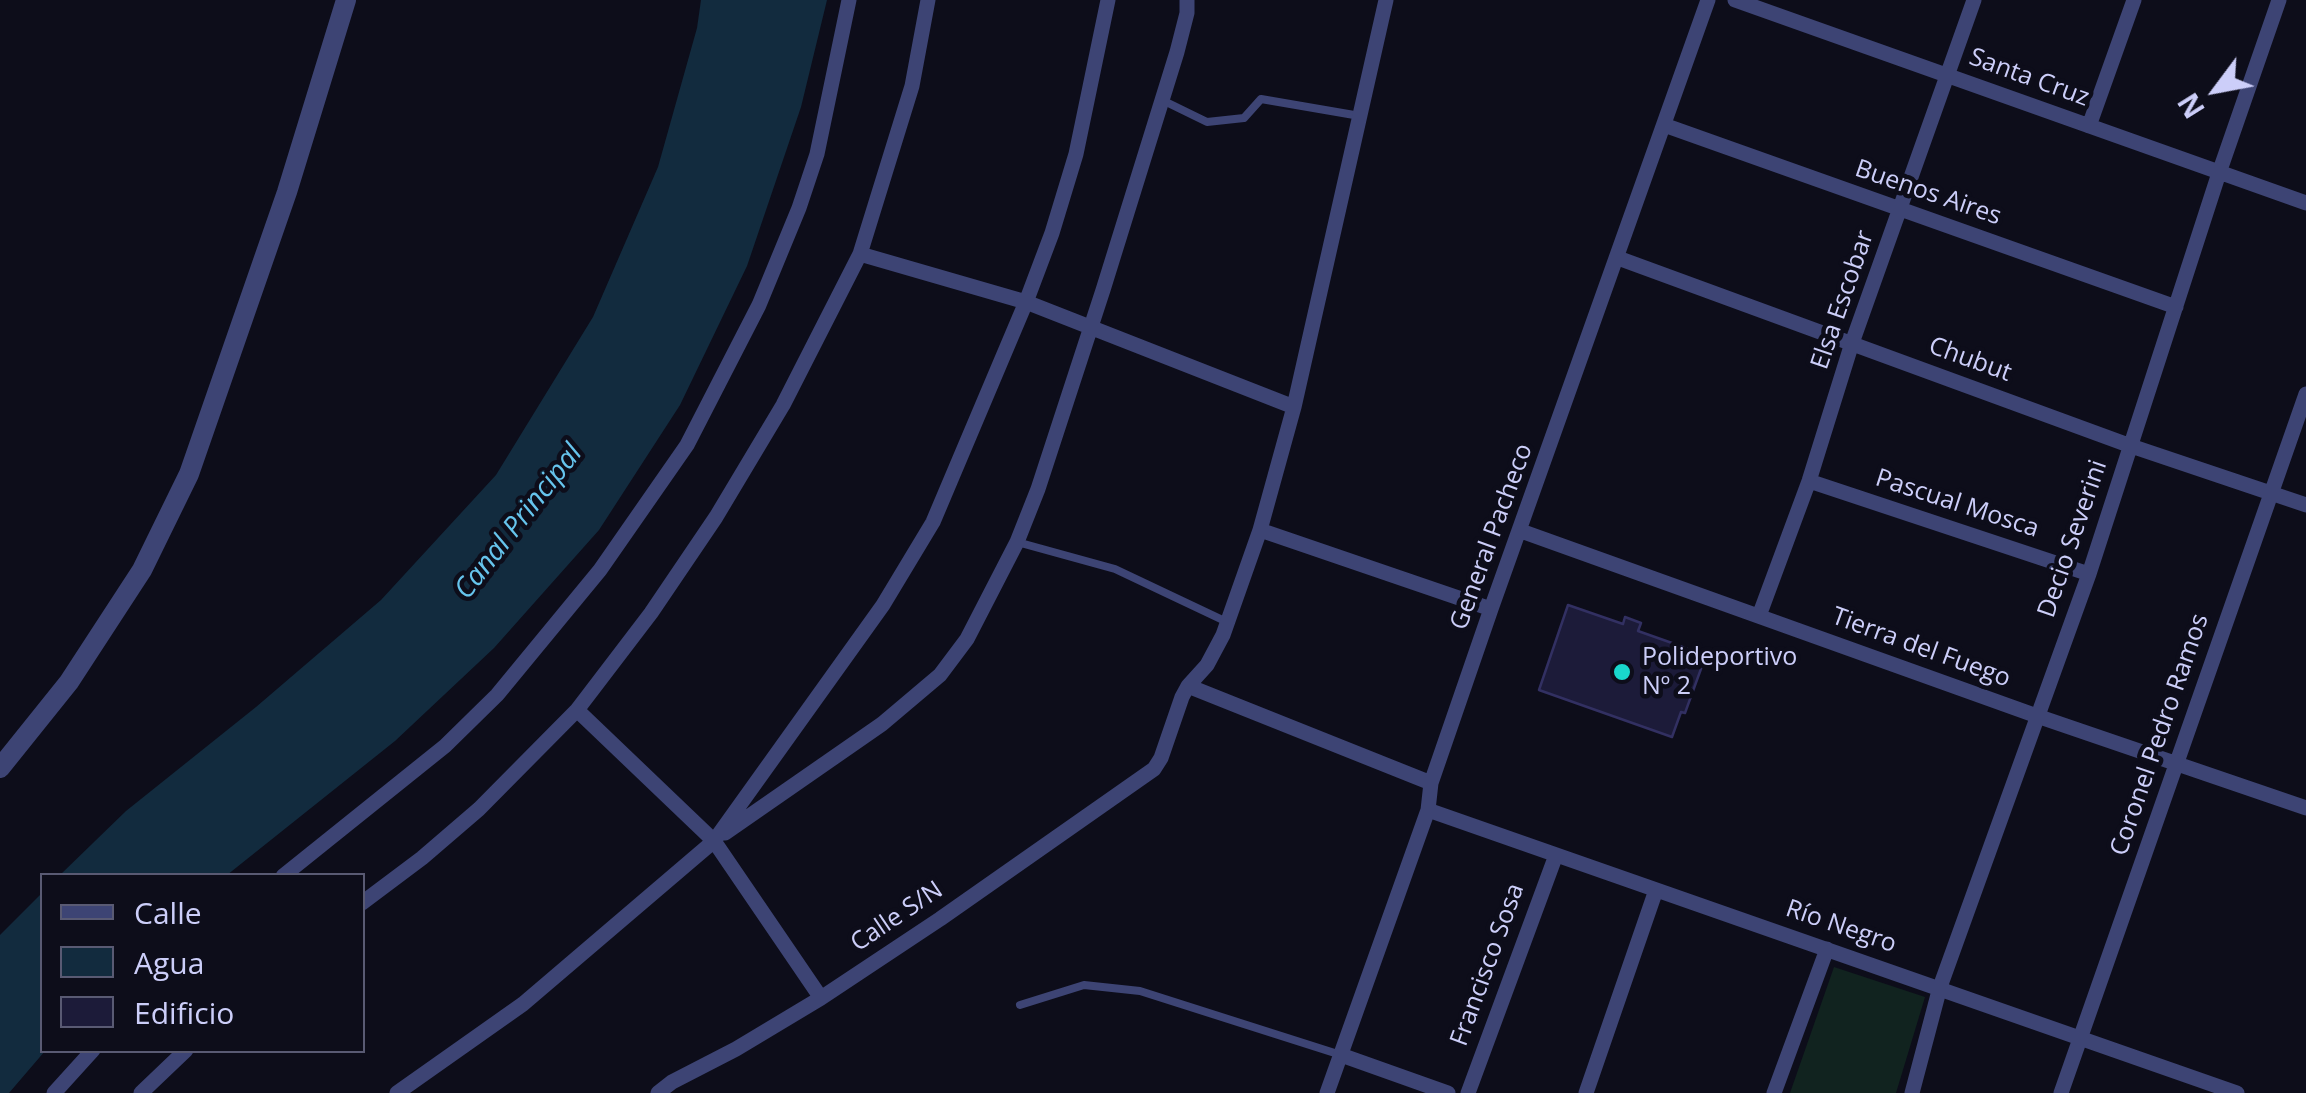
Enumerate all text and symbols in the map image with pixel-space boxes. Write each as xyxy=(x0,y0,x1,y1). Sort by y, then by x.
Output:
north arrow xyxy=(2166,40,2266,140)
street label: Santa Cruz xyxy=(1965,42,2093,114)
text: N xyxy=(2168,86,2213,126)
street label: Buenos Aires xyxy=(1851,154,2005,232)
street label: Elsa Escobar xyxy=(1805,227,1881,373)
street label: Chubut xyxy=(1924,331,2016,389)
water label: Canal Principal xyxy=(448,438,590,606)
street label: General Pacheco xyxy=(1444,440,1540,634)
street label: Decio Severini xyxy=(2032,456,2114,622)
street label: Pascual Mosca xyxy=(1871,463,2043,545)
street label: Tierra del Fuego xyxy=(1828,602,2014,694)
street label: Coronel Pedro Ramos xyxy=(2105,610,2215,860)
place label: Polideportivo Nº 2 xyxy=(1642,643,1797,702)
marker: Polideportivo Nº 2 xyxy=(1611,661,1633,683)
legend xyxy=(40,873,365,1053)
street label: Calle S/N xyxy=(845,875,949,959)
street label: Francisco Sosa xyxy=(1445,880,1531,1050)
text: Calle xyxy=(134,892,202,933)
street label: Río Negro xyxy=(1782,894,1900,960)
text: Agua xyxy=(134,942,204,983)
text: Edificio xyxy=(134,992,234,1033)

